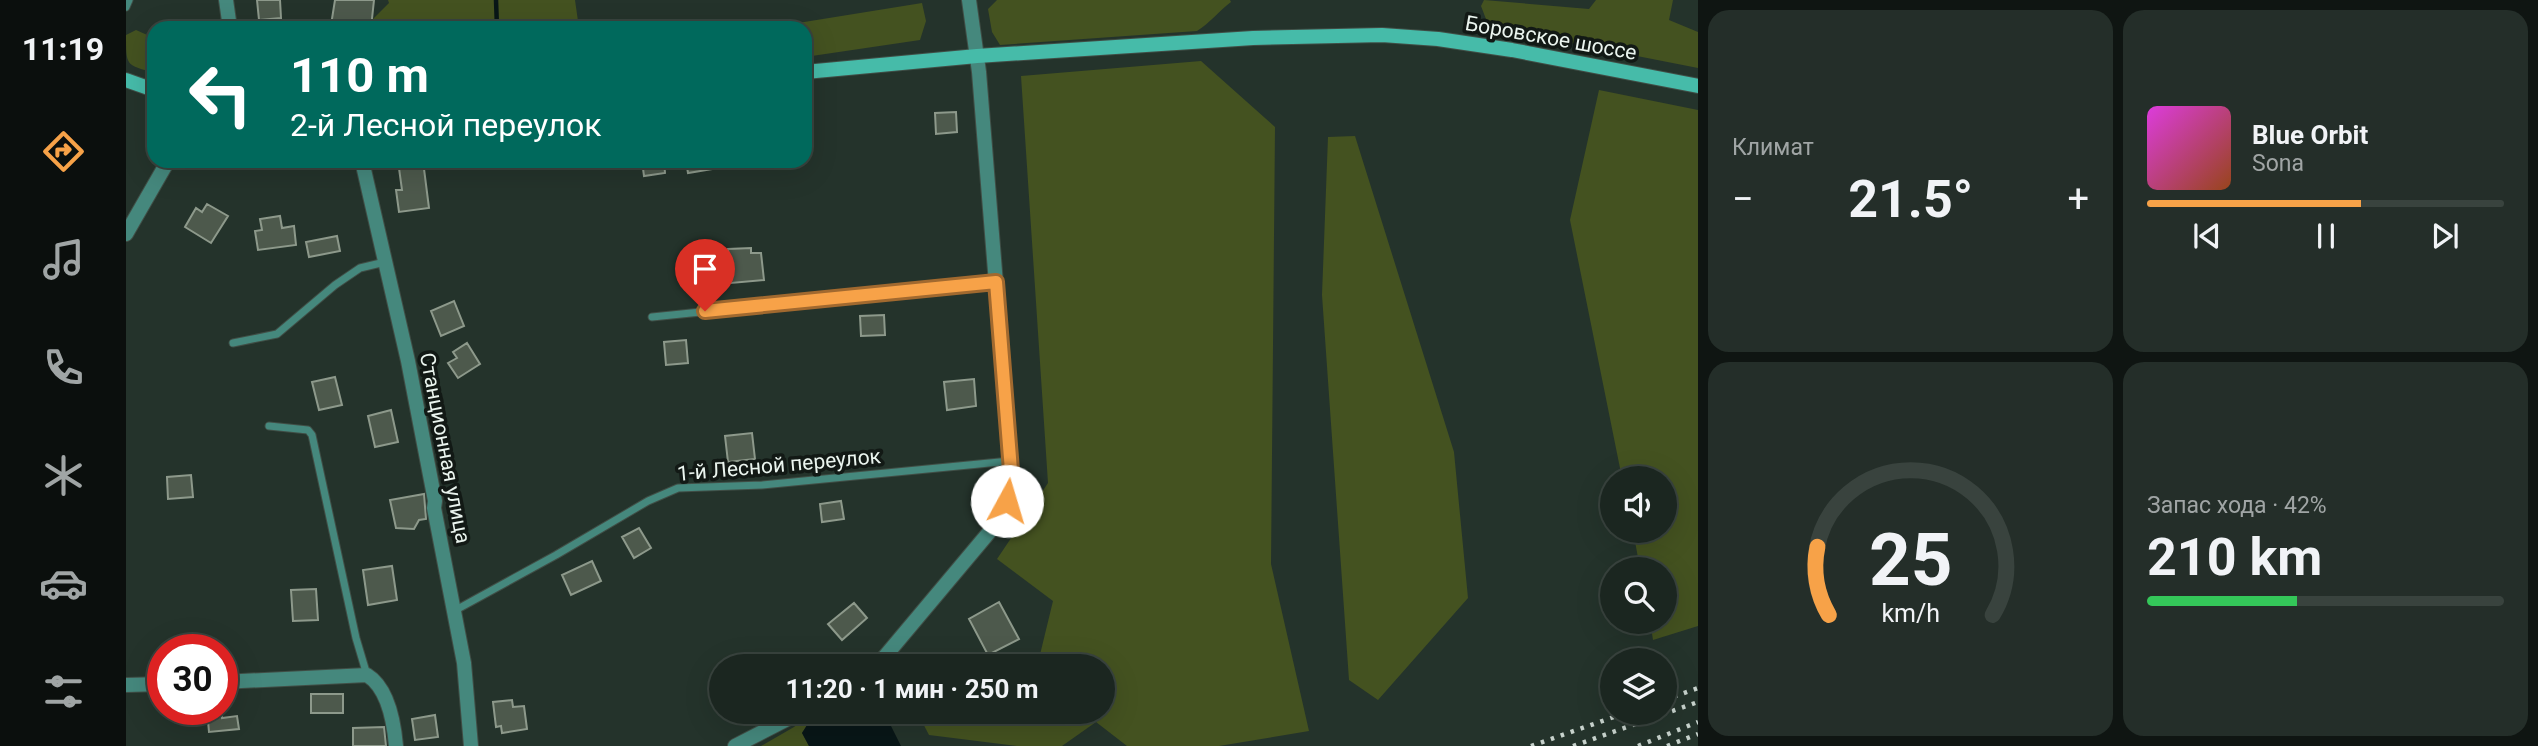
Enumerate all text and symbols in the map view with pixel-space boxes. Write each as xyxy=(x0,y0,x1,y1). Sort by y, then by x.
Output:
street label: Боровское шоссе xyxy=(1463,11,1639,65)
text: 11:19 xyxy=(22,30,104,68)
text: 110 m xyxy=(290,47,429,104)
icon: left xyxy=(175,49,266,140)
text: 2-й Лесной переулок xyxy=(290,106,601,144)
text: Blue Orbit xyxy=(2252,120,2368,150)
icon: directions xyxy=(39,127,88,176)
text: Климат xyxy=(1732,134,1814,161)
text: Sona xyxy=(2252,150,2304,177)
text: 21.5° xyxy=(1848,169,1973,230)
text: − xyxy=(1732,177,1754,221)
text: + xyxy=(2067,177,2089,221)
icon: previous xyxy=(2188,217,2226,255)
icon: pause xyxy=(2307,217,2345,255)
icon: next xyxy=(2426,217,2464,255)
icon: music xyxy=(39,235,88,284)
pin xyxy=(675,239,735,311)
icon: arrive xyxy=(686,250,724,288)
icon: phone xyxy=(39,343,88,392)
street label: Станционная улица xyxy=(415,351,475,545)
street label: 1-й Лесной переулок xyxy=(676,444,882,486)
icon: climate xyxy=(39,451,88,500)
position arrow xyxy=(970,464,1044,538)
map controls xyxy=(1600,466,1677,725)
button: sound xyxy=(1600,466,1677,543)
text: Запас хода · 42% xyxy=(2147,492,2327,519)
text: 25 xyxy=(1869,517,1952,603)
text: 210 km xyxy=(2147,527,2322,588)
button: search xyxy=(1600,557,1677,634)
icon: car xyxy=(39,559,88,608)
text: km/h xyxy=(1881,599,1940,628)
speed limit sign: 30 xyxy=(147,634,238,725)
button: layers xyxy=(1600,648,1677,725)
icon: filters xyxy=(39,667,88,716)
text: 11:20 · 1 мин · 250 m xyxy=(786,674,1038,704)

